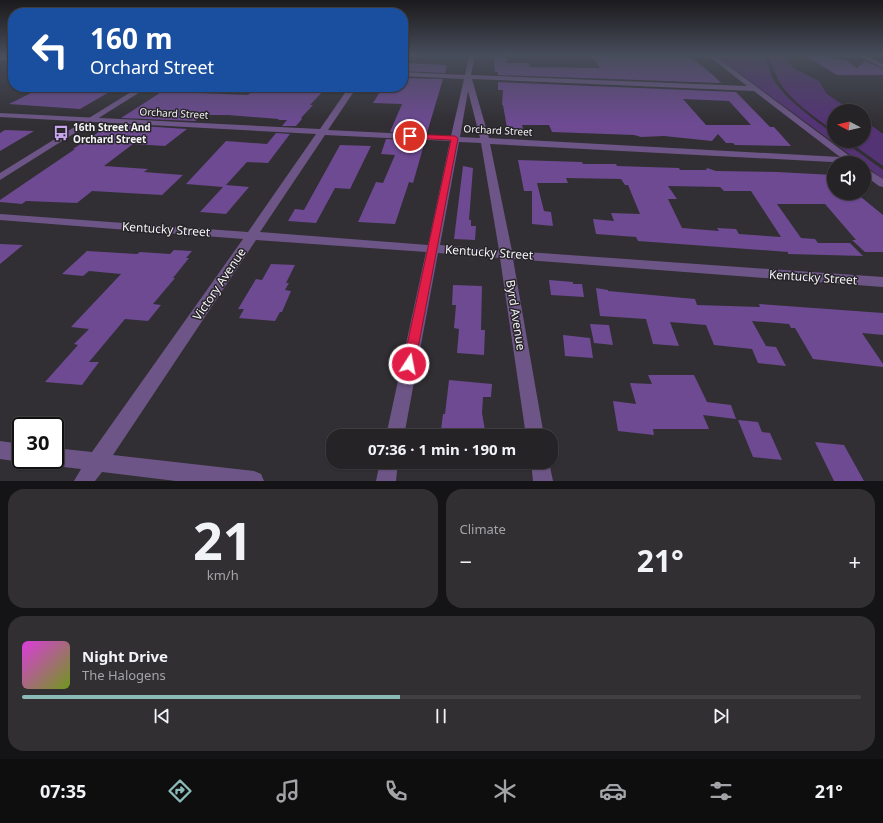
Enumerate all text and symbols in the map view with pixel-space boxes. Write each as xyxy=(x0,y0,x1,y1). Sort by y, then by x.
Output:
text: 160 m xyxy=(90,19,173,57)
icon: left xyxy=(24,24,76,76)
text: Orchard Street xyxy=(90,55,214,79)
street label: Orchard Street xyxy=(139,104,209,122)
north arrow xyxy=(827,104,871,148)
map controls xyxy=(827,104,871,200)
pin xyxy=(393,119,427,153)
place label: 16th Street And Orchard Street xyxy=(73,120,151,146)
street label: Orchard Street xyxy=(463,121,533,139)
bus stop icon: 16th Street And Orchard Street xyxy=(52,124,70,142)
icon: arrive xyxy=(399,125,421,147)
button: sound xyxy=(827,156,871,200)
street label: Kentucky Street xyxy=(121,217,211,241)
street label: Kentucky Street xyxy=(444,240,534,264)
street label: Victory Avenue xyxy=(188,244,250,324)
street label: Kentucky Street xyxy=(768,265,858,289)
street label: Byrd Avenue xyxy=(502,278,530,352)
position arrow xyxy=(388,343,430,385)
speed limit sign: 30 xyxy=(12,417,64,469)
text: 07:36 · 1 min · 190 m xyxy=(368,439,516,459)
text: 21 xyxy=(193,504,253,575)
text: Climate xyxy=(460,520,506,538)
text: 21° xyxy=(637,540,684,581)
text: − xyxy=(460,546,472,576)
text: + xyxy=(848,546,861,576)
text: km/h xyxy=(207,566,239,584)
text: Night Drive xyxy=(82,646,168,666)
text: The Halogens xyxy=(82,666,166,684)
icon: previous xyxy=(151,705,173,727)
icon: pause xyxy=(430,705,452,727)
icon: next xyxy=(710,705,732,727)
icon: directions xyxy=(166,777,194,805)
icon: music xyxy=(274,777,302,805)
icon: phone xyxy=(382,777,410,805)
icon: climate xyxy=(491,777,519,805)
icon: car xyxy=(599,777,627,805)
icon: filters xyxy=(707,777,735,805)
text: 07:35 xyxy=(40,779,86,803)
text: 21° xyxy=(815,779,843,803)

